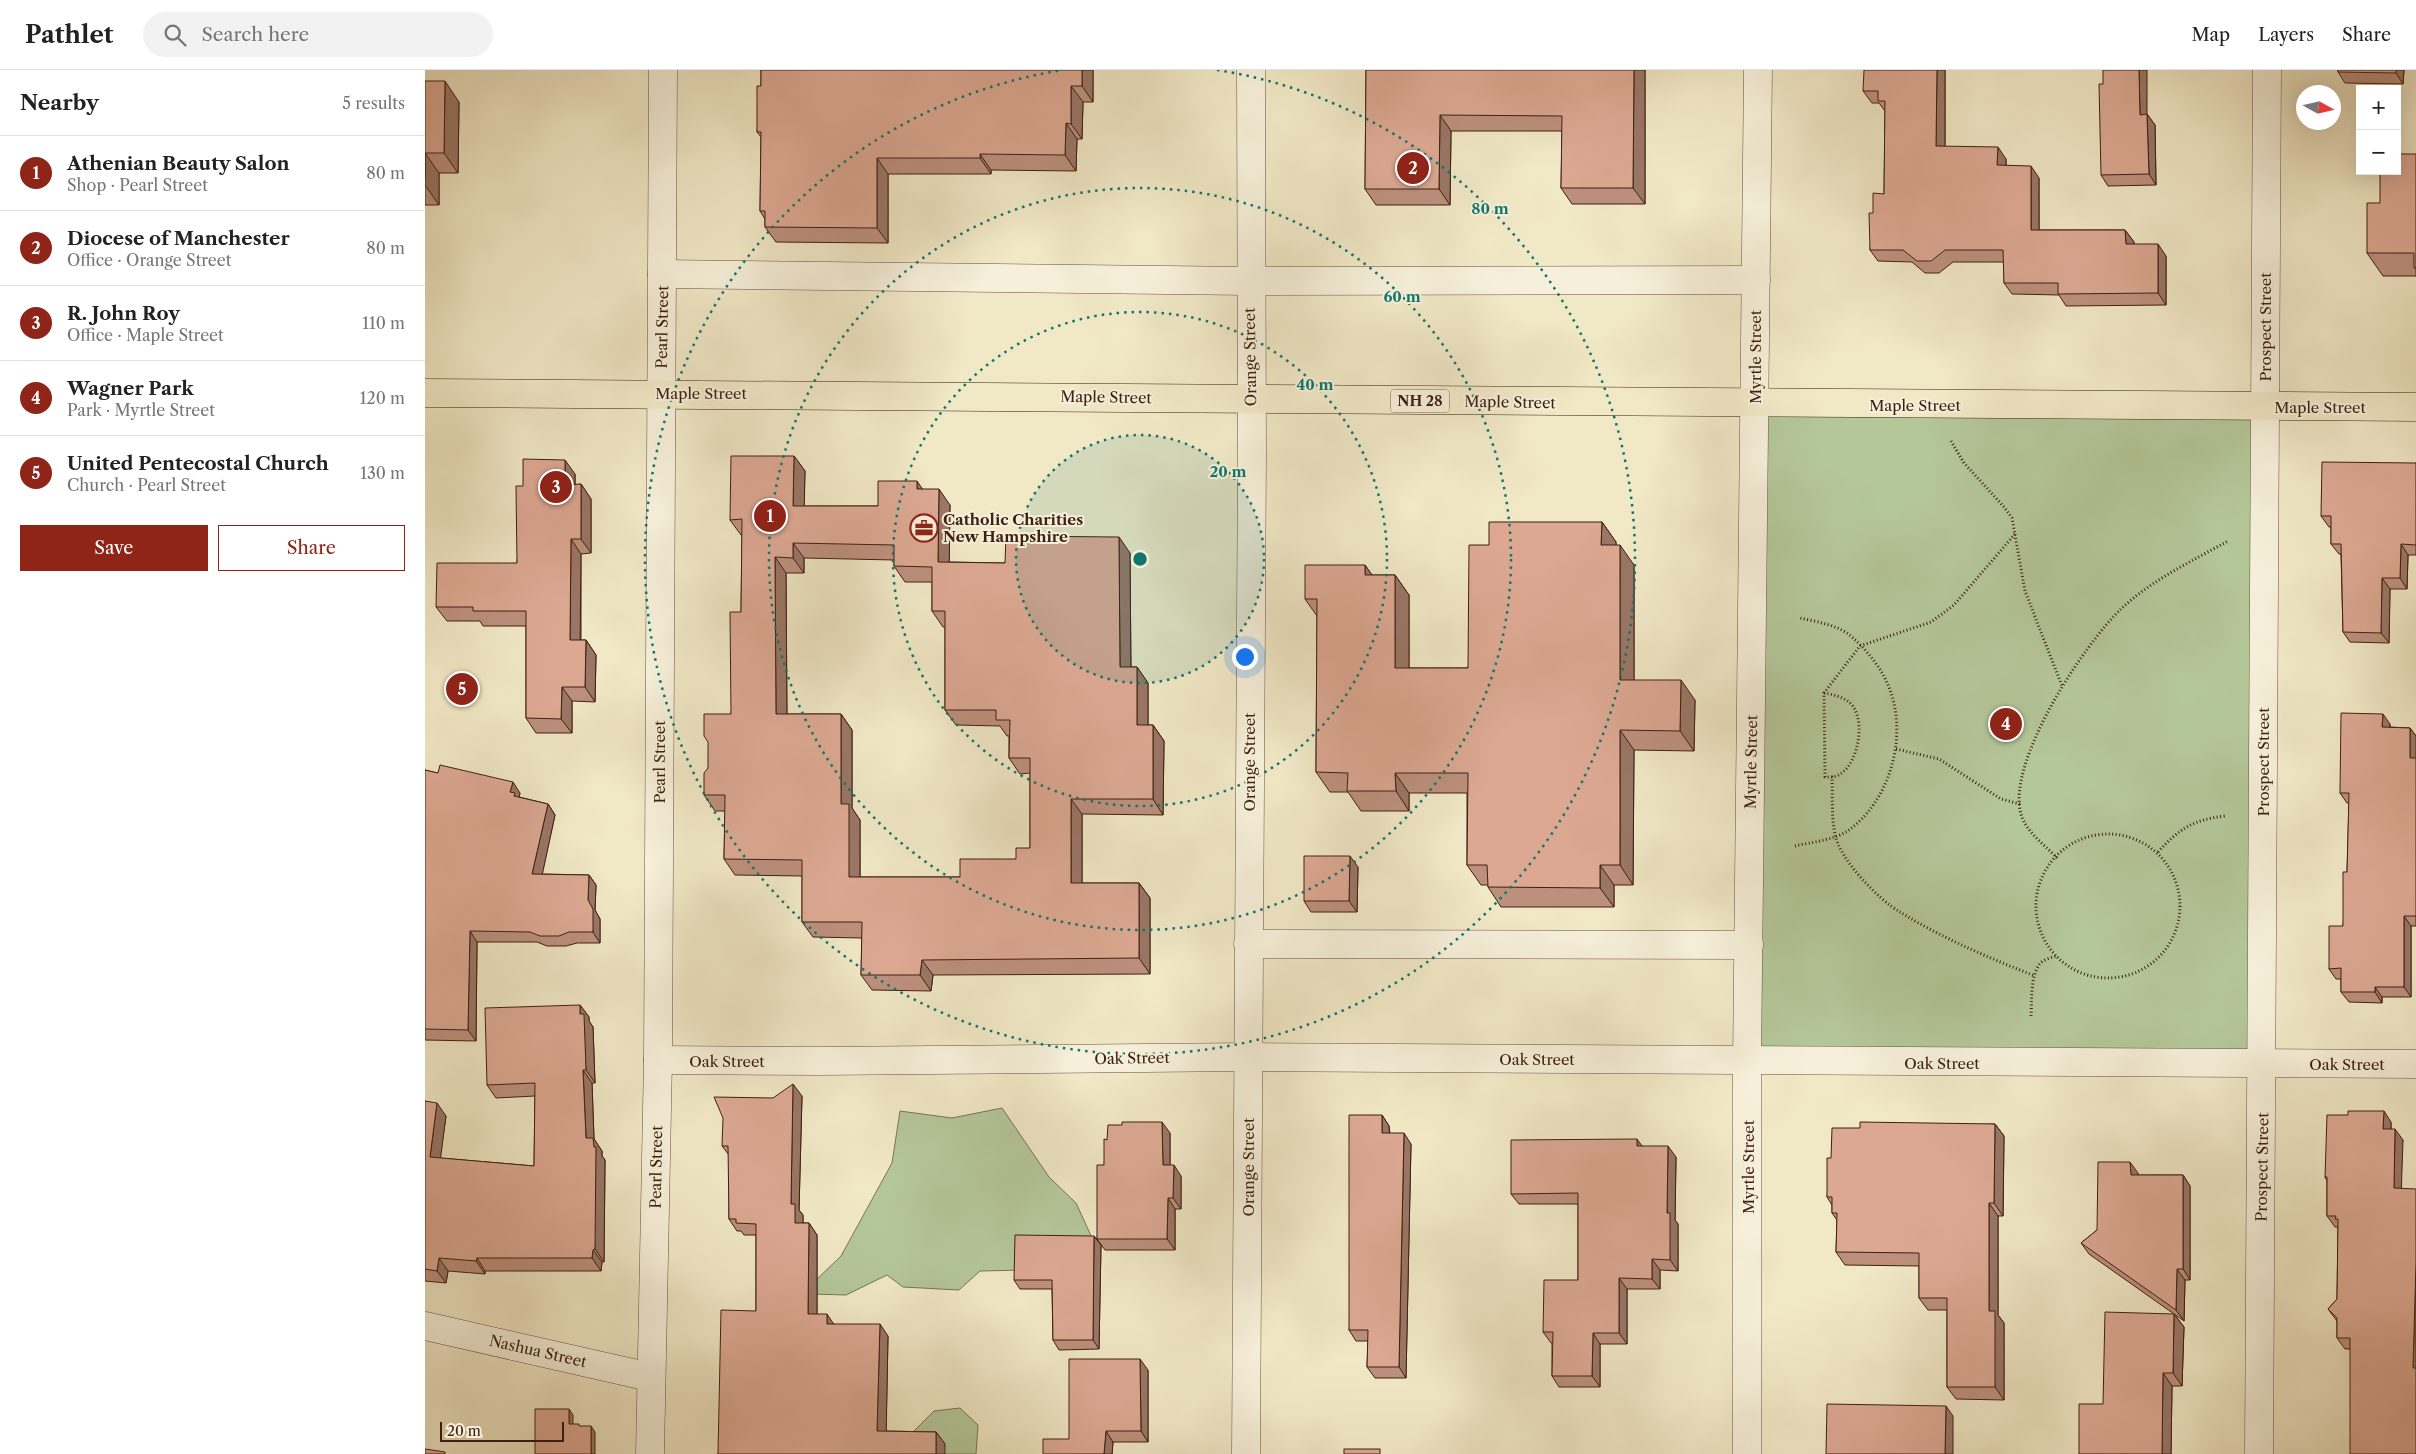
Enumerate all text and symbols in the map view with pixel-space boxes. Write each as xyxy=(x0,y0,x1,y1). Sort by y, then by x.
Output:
search box xyxy=(143,12,493,57)
text: Pathlet xyxy=(25,20,113,49)
icon: search xyxy=(161,21,189,49)
text: Search here xyxy=(201,23,309,46)
text: Map xyxy=(2192,24,2230,46)
text: Layers xyxy=(2258,24,2314,46)
text: Share xyxy=(2342,24,2391,46)
north arrow xyxy=(2296,85,2341,130)
map controls xyxy=(2356,85,2401,175)
button: + xyxy=(2356,85,2401,130)
text: Nearby xyxy=(20,90,99,115)
text: 5 results xyxy=(342,93,405,113)
button: − xyxy=(2356,130,2401,175)
pin: 2 xyxy=(1397,149,1429,187)
text: Athenian Beauty Salon xyxy=(67,152,290,175)
text: 1 xyxy=(32,163,40,183)
text: 80 m xyxy=(366,163,405,183)
text: Shop · Pearl Street xyxy=(67,175,208,195)
text: 80 m xyxy=(1471,199,1509,218)
text: Diocese of Manchester xyxy=(67,227,290,250)
text: 2 xyxy=(31,238,41,258)
text: 80 m xyxy=(366,238,405,258)
text: Office · Orange Street xyxy=(67,250,231,270)
street label: Prospect Street xyxy=(2256,272,2275,382)
street label: Pearl Street xyxy=(652,285,672,369)
text: 60 m xyxy=(1383,287,1421,306)
text: R. John Roy xyxy=(67,302,180,325)
street label: Orange Street xyxy=(1240,307,1260,407)
street label: Myrtle Street xyxy=(1746,309,1765,404)
text: 3 xyxy=(31,313,41,333)
text: 110 m xyxy=(362,313,405,333)
text: Office · Maple Street xyxy=(67,325,224,345)
text: 40 m xyxy=(1296,375,1334,394)
text: Wagner Park xyxy=(67,377,194,400)
street label: Maple Street xyxy=(655,384,747,403)
street label: Maple Street xyxy=(1060,387,1153,407)
text: 4 xyxy=(31,388,41,408)
text: 120 m xyxy=(360,388,405,408)
road number: NH 28 xyxy=(1391,390,1449,412)
street label: Maple Street xyxy=(1464,392,1557,412)
street label: Maple Street xyxy=(1869,396,1961,415)
street label: Maple Street xyxy=(2274,398,2366,417)
text: Park · Myrtle Street xyxy=(67,400,215,420)
text: United Pentecostal Church xyxy=(67,452,329,475)
text: 20 m xyxy=(1209,462,1247,481)
text: 5 xyxy=(32,463,40,483)
text: 130 m xyxy=(360,463,405,483)
pin: 3 xyxy=(540,468,572,506)
text: Church · Pearl Street xyxy=(67,475,226,495)
pin: 1 xyxy=(754,497,786,535)
place label: Catholic Charities New Hampshire xyxy=(943,510,1083,546)
office icon: Catholic Charities New Hampshire xyxy=(909,513,939,543)
button: Save xyxy=(20,525,208,571)
button: Share xyxy=(218,525,405,571)
centre of rings xyxy=(1131,550,1149,568)
your location xyxy=(1232,644,1258,670)
pin: 5 xyxy=(446,670,478,708)
pin: 4 xyxy=(1990,705,2022,743)
street label: Prospect Street xyxy=(2254,707,2273,817)
street label: Orange Street xyxy=(1240,712,1259,811)
street label: Myrtle Street xyxy=(1741,714,1761,809)
street label: Pearl Street xyxy=(650,720,669,804)
street label: Oak Street xyxy=(1094,1048,1170,1068)
street label: Oak Street xyxy=(1499,1050,1575,1069)
street label: Oak Street xyxy=(689,1052,765,1071)
street label: Oak Street xyxy=(1904,1054,1980,1073)
street label: Oak Street xyxy=(2309,1055,2385,1074)
street label: Prospect Street xyxy=(2252,1112,2272,1222)
street label: Orange Street xyxy=(1239,1117,1258,1216)
street label: Myrtle Street xyxy=(1739,1119,1758,1214)
street label: Pearl Street xyxy=(646,1125,666,1209)
street label: Nashua Street xyxy=(487,1331,589,1372)
scale bar xyxy=(440,1419,564,1442)
text: 20 m xyxy=(447,1422,481,1440)

